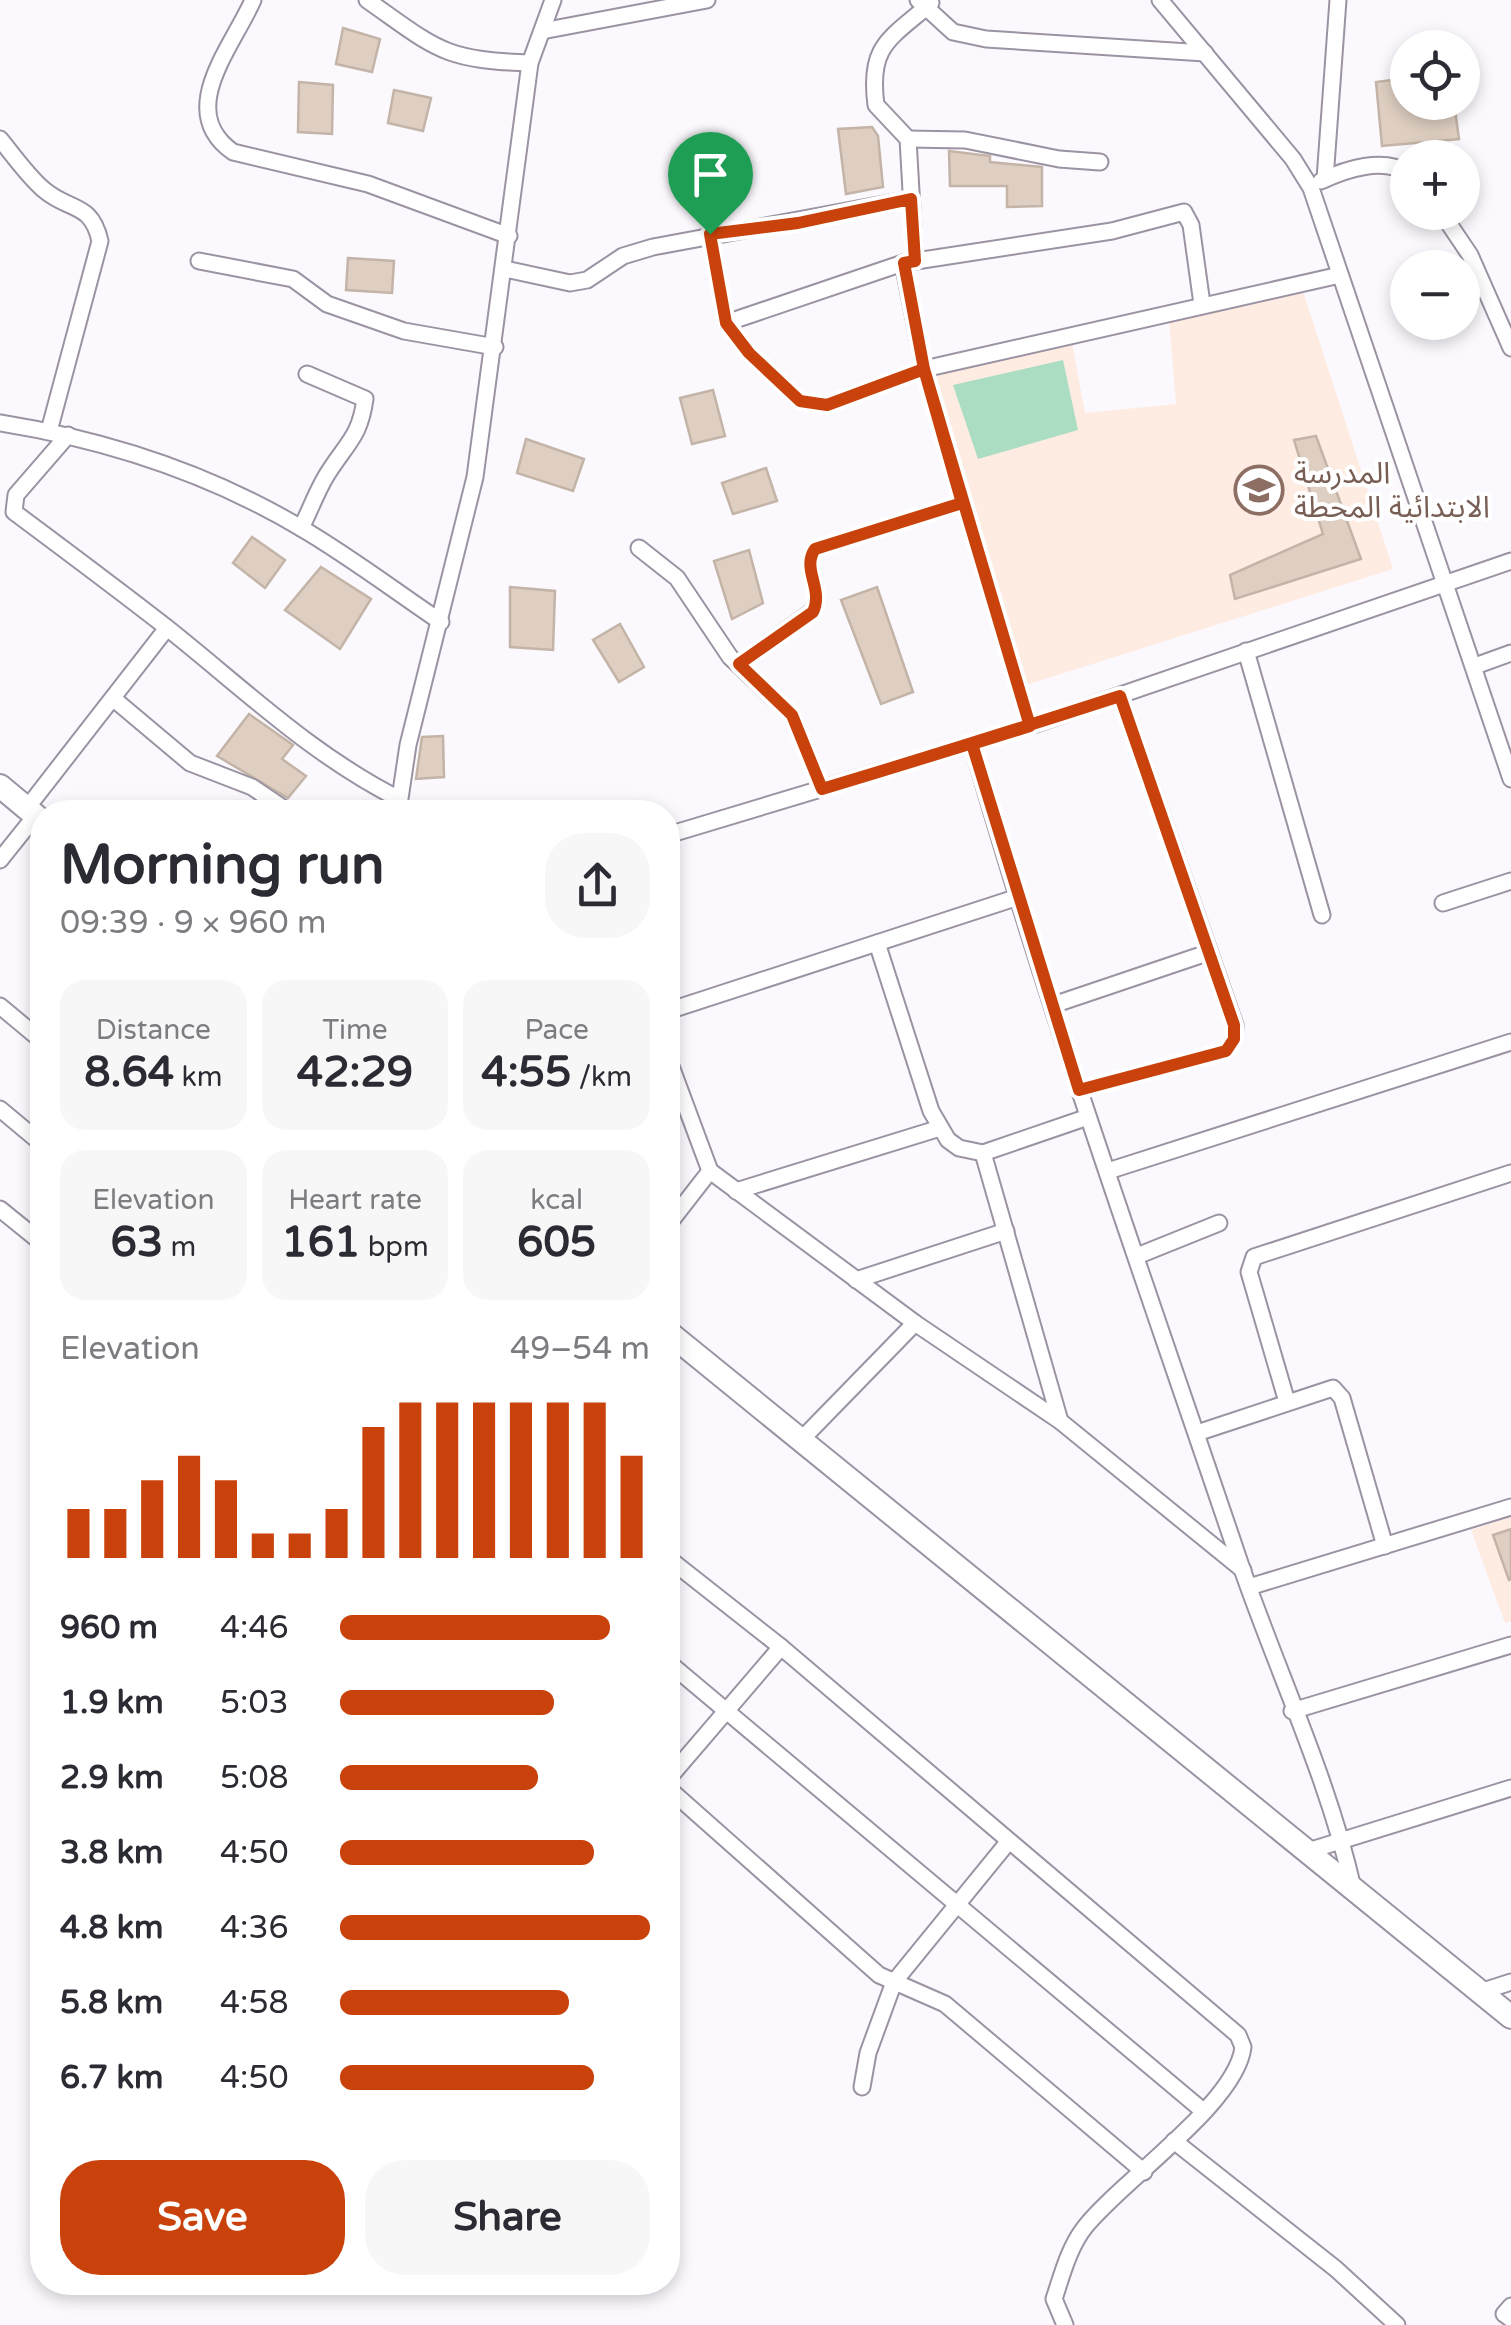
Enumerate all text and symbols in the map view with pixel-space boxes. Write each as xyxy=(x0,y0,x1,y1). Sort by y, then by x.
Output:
map controls xyxy=(1390,30,1480,340)
button: locate xyxy=(1390,30,1480,120)
pin xyxy=(668,132,753,235)
button: + xyxy=(1390,140,1480,230)
icon: arrive xyxy=(683,147,738,202)
button: − xyxy=(1390,250,1480,340)
place label: المدرسة الابتدائية المحطة xyxy=(1294,455,1490,526)
school or university icon: المدرسة الابتدائية المحطة xyxy=(1233,464,1285,516)
text: Morning run xyxy=(60,833,385,899)
button: share xyxy=(545,833,650,938)
text: 09:39 · 9 × 960 m xyxy=(60,904,326,942)
text: Distance xyxy=(96,1013,211,1047)
text: Time xyxy=(322,1013,388,1047)
text: Pace xyxy=(524,1013,589,1047)
text: 8.64 xyxy=(84,1047,174,1098)
text: 42:29 xyxy=(297,1047,413,1098)
text: 4:55 xyxy=(481,1047,571,1098)
text: km xyxy=(174,1060,222,1094)
text: /km xyxy=(571,1060,632,1094)
text: Elevation xyxy=(92,1183,215,1217)
text: Heart rate xyxy=(288,1183,422,1217)
text: kcal xyxy=(530,1183,583,1217)
text: 63 xyxy=(110,1217,163,1268)
text: 161 xyxy=(281,1217,360,1268)
text: 605 xyxy=(517,1217,596,1268)
text: m xyxy=(163,1230,196,1264)
text: bpm xyxy=(360,1230,429,1264)
text: Elevation xyxy=(60,1330,200,1368)
text: 49–54 m xyxy=(510,1330,650,1368)
text: 960 m xyxy=(60,1609,158,1647)
text: 4:46 xyxy=(220,1609,289,1647)
text: 1.9 km xyxy=(60,1684,164,1722)
text: 5:03 xyxy=(220,1684,289,1722)
text: 2.9 km xyxy=(60,1759,164,1797)
text: 5:08 xyxy=(220,1759,289,1797)
text: 3.8 km xyxy=(60,1834,164,1872)
text: 4:50 xyxy=(220,1834,289,1872)
text: 4.8 km xyxy=(60,1909,164,1947)
text: 4:36 xyxy=(220,1909,289,1947)
text: 5.8 km xyxy=(60,1984,163,2022)
text: 4:58 xyxy=(220,1984,289,2022)
text: 6.7 km xyxy=(60,2059,163,2097)
text: 4:50 xyxy=(220,2059,289,2097)
button: Save xyxy=(60,2160,345,2275)
button: Share xyxy=(365,2160,650,2275)

